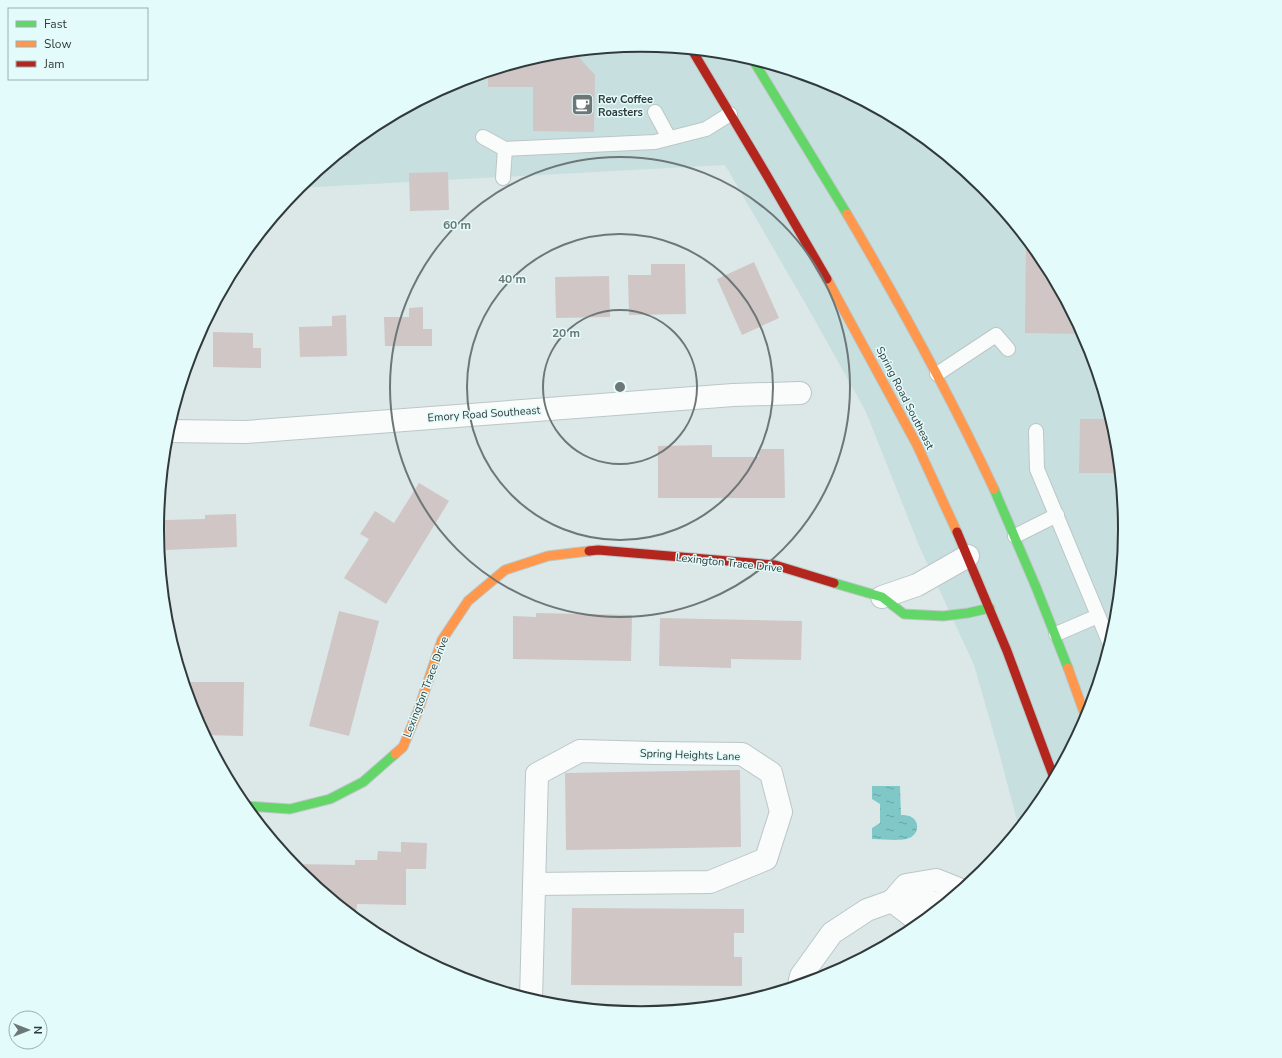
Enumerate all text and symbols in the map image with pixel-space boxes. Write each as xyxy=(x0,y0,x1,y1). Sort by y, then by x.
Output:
legend xyxy=(8,8,148,80)
text: Fast xyxy=(44,16,67,32)
text: Slow xyxy=(44,36,72,52)
text: Jam xyxy=(43,56,65,72)
cafe icon: Rev Coffee Roasters xyxy=(570,92,596,118)
place label: Rev Coffee Roasters xyxy=(598,92,653,120)
text: 60 m xyxy=(443,217,471,233)
text: 40 m xyxy=(498,271,526,287)
text: 20 m xyxy=(552,325,580,341)
street label: Spring Road Southeast xyxy=(873,344,938,452)
centre of rings xyxy=(613,380,627,394)
street label: Emory Road Southeast xyxy=(427,403,541,425)
street label: Lexington Trace Drive xyxy=(675,550,783,576)
street label: Lexington Trace Drive xyxy=(400,634,452,740)
street label: Spring Heights Lane xyxy=(640,746,741,764)
north arrow xyxy=(8,1010,48,1050)
text: N xyxy=(30,1026,45,1034)

